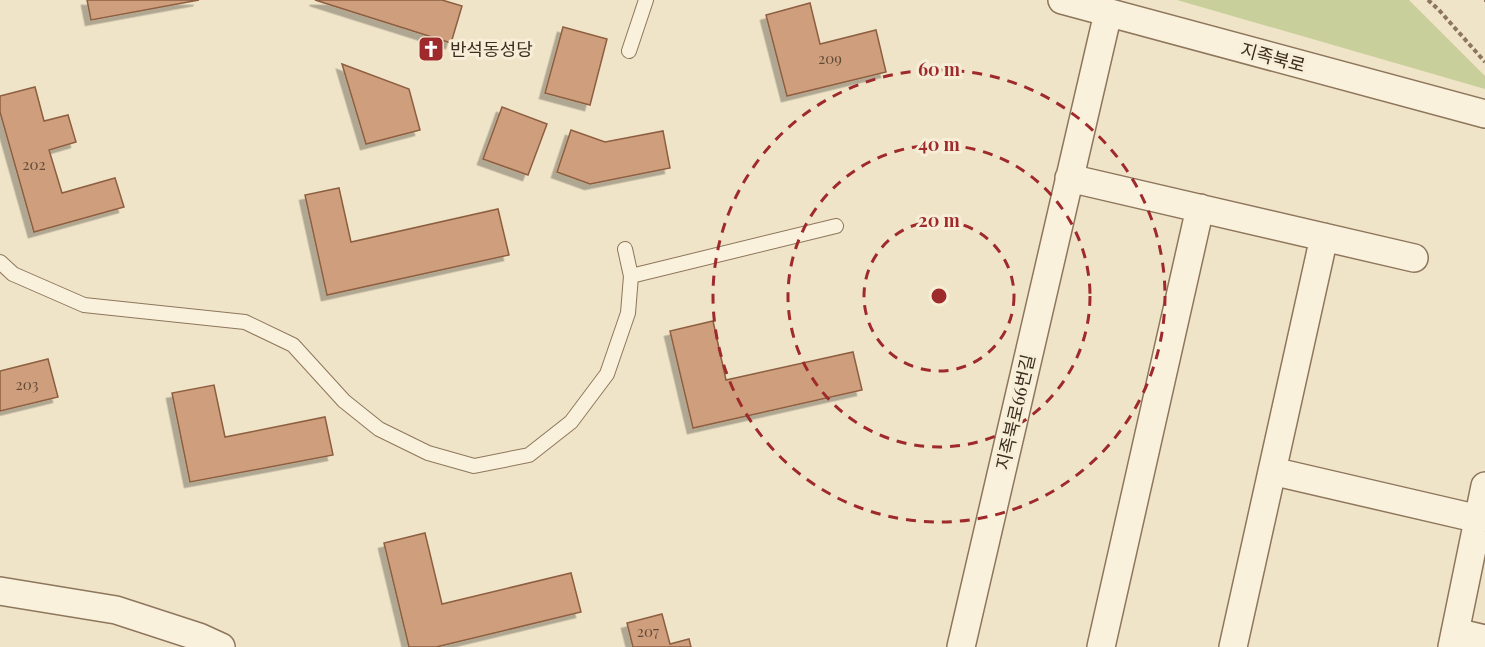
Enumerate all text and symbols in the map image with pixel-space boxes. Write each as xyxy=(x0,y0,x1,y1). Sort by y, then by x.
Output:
church icon: 반석동성당 xyxy=(416,34,446,64)
place label: 반석동성당 xyxy=(450,37,533,61)
street label: 지족북로 xyxy=(1238,37,1308,77)
house number: 209 xyxy=(818,48,842,68)
text: 60 m xyxy=(918,57,961,81)
text: 40 m xyxy=(918,132,961,156)
house number: 202 xyxy=(22,154,46,174)
text: 20 m xyxy=(918,208,960,232)
centre of rings xyxy=(929,286,949,306)
street label: 지족북로66번길 xyxy=(990,352,1040,472)
house number: 203 xyxy=(16,374,39,394)
house number: 207 xyxy=(637,621,659,641)

